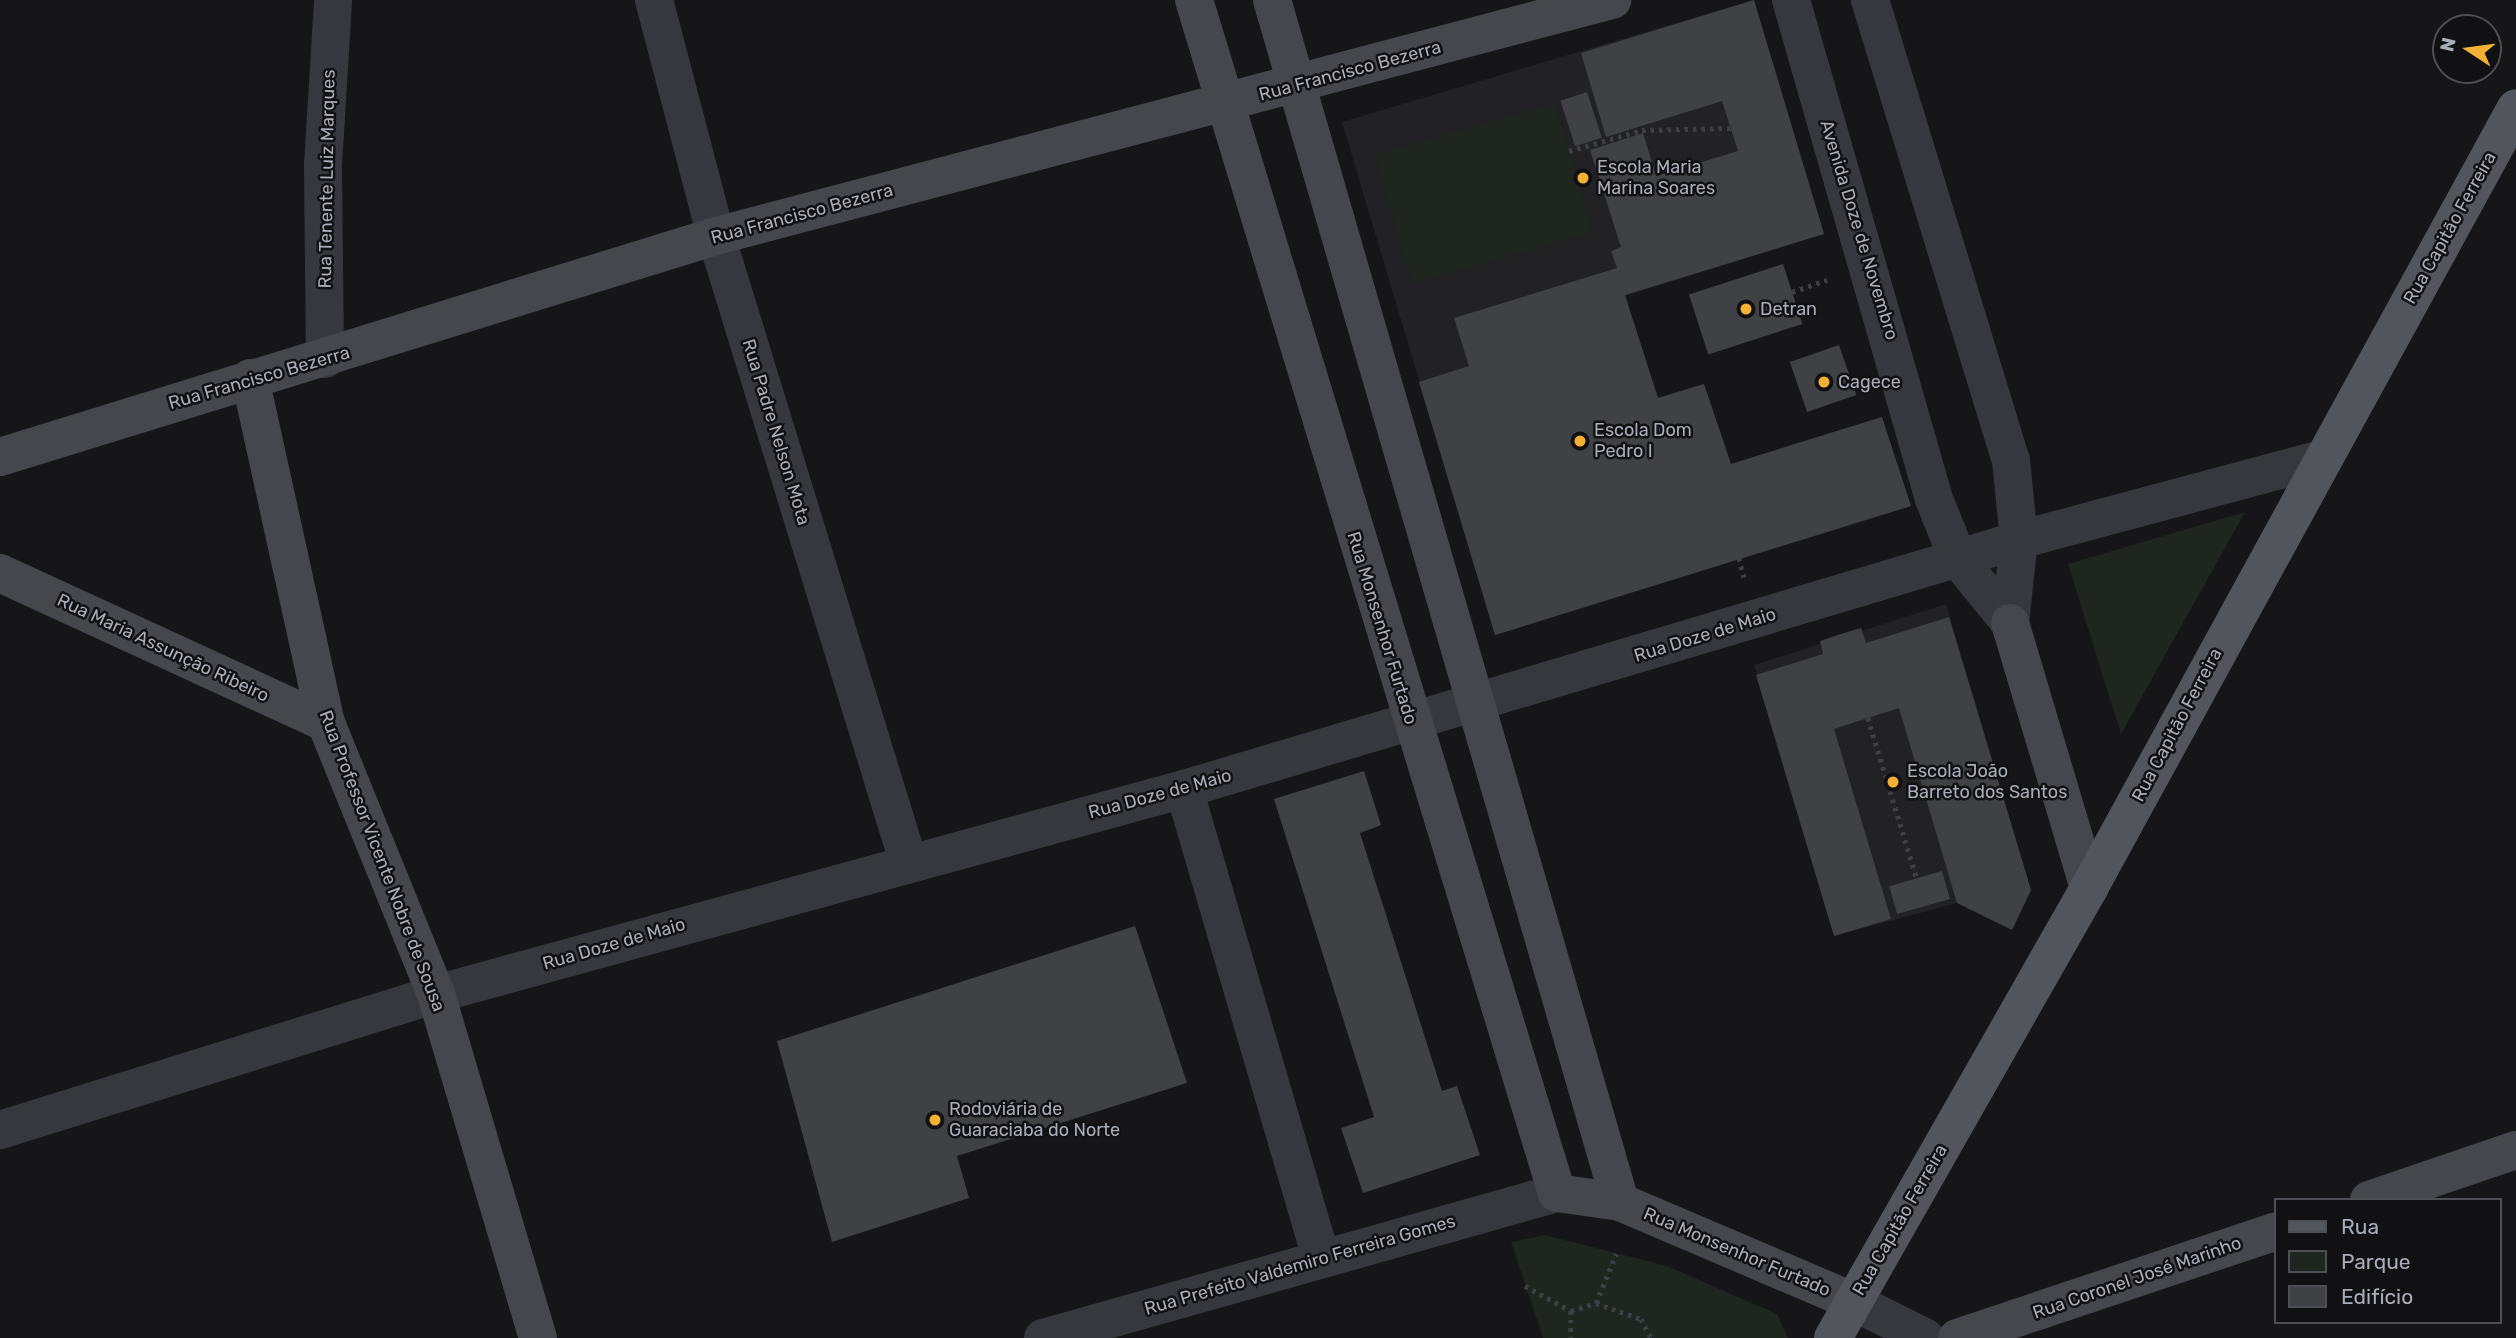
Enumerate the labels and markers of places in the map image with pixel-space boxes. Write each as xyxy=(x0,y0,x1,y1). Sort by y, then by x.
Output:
place label: Escola Maria Marina Soares xyxy=(1597,157,1715,200)
marker: Escola Maria Marina Soares xyxy=(1575,170,1591,186)
place label: Detran xyxy=(1760,298,1817,320)
marker: Detran xyxy=(1738,301,1754,317)
place label: Cagece xyxy=(1838,371,1901,393)
marker: Cagece xyxy=(1816,374,1832,390)
place label: Escola Dom Pedro I xyxy=(1594,420,1692,462)
marker: Escola Dom Pedro I xyxy=(1572,433,1588,449)
place label: Escola João Barreto dos Santos xyxy=(1907,761,2067,804)
marker: Escola João Barreto dos Santos xyxy=(1885,774,1901,790)
place label: Rodoviária de Guaraciaba do Norte xyxy=(949,1099,1120,1142)
marker: Rodoviária de Guaraciaba do Norte xyxy=(927,1112,943,1128)

